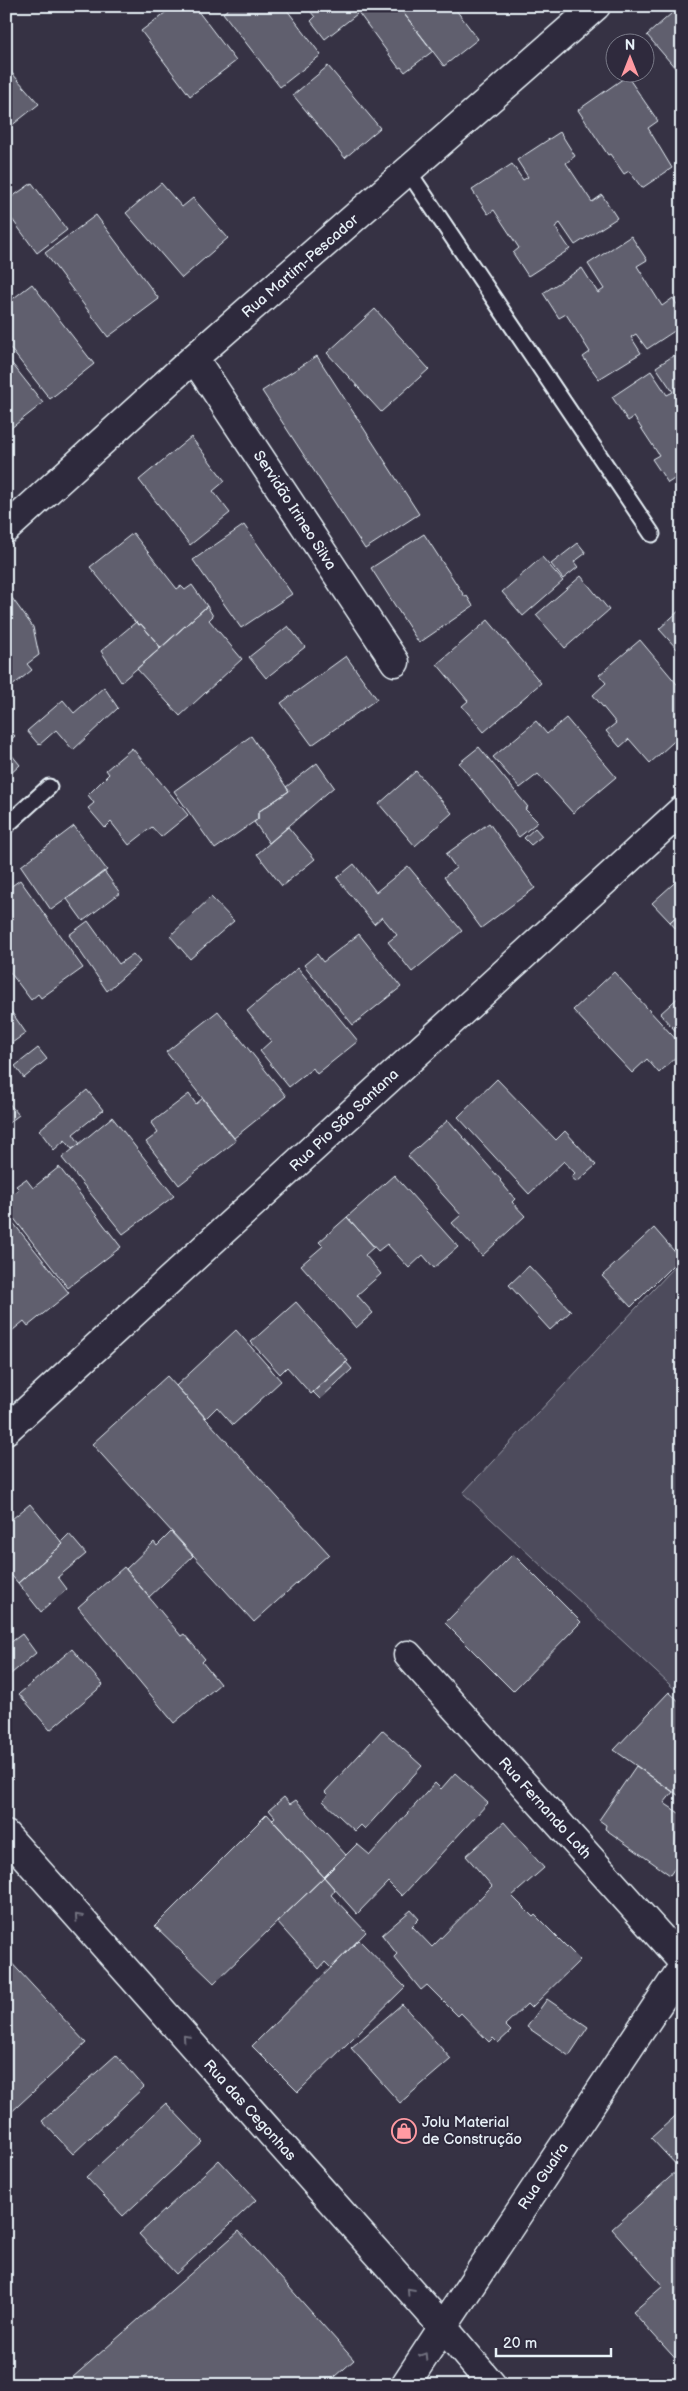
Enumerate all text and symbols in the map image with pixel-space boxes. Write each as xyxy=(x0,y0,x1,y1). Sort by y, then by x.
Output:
north arrow xyxy=(606,32,656,82)
text: N xyxy=(625,37,635,54)
street label: Rua Martim-Pescador xyxy=(238,210,363,322)
street label: Servidão Irineo Silva xyxy=(249,447,340,574)
street label: Rua Pio São Santana xyxy=(286,1065,403,1176)
street label: Rua Fernando Loth xyxy=(494,1754,595,1863)
one-way arrow xyxy=(75,1913,84,1922)
one-way arrow xyxy=(183,2035,192,2044)
street label: Rua das Cegonhas xyxy=(199,2056,300,2165)
place label: Jolu Material de Construção xyxy=(422,2113,522,2149)
shop icon: Jolu Material de Construção xyxy=(391,2118,417,2144)
street label: Rua Guaíra xyxy=(514,2139,573,2213)
one-way arrow xyxy=(407,2287,416,2296)
scale bar xyxy=(496,2326,610,2358)
text: 20 m xyxy=(503,2334,537,2353)
one-way arrow xyxy=(418,2352,427,2362)

